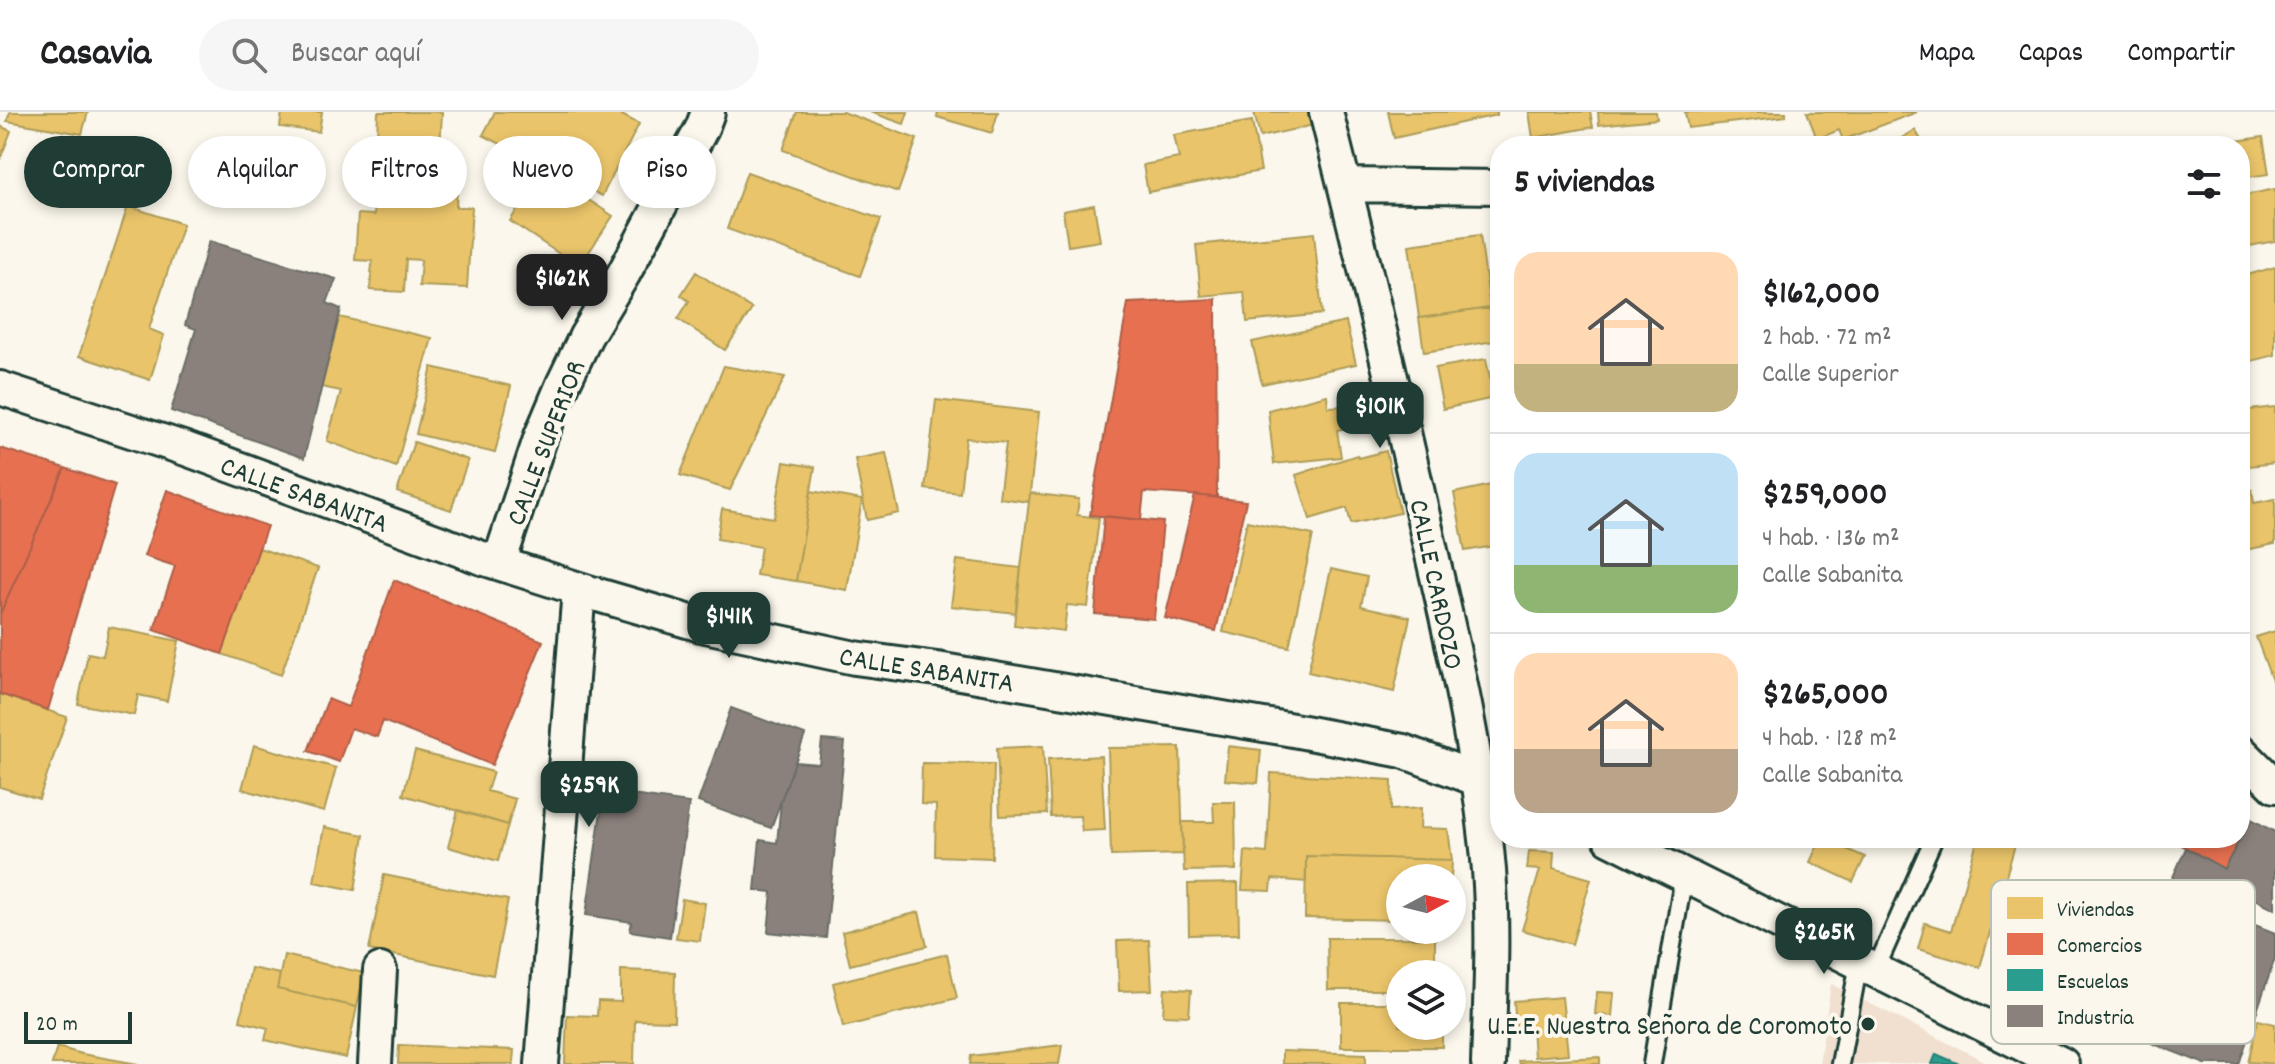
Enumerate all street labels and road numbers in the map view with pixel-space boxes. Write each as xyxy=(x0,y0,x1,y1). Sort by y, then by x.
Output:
street label: CALLE SUPERIOR xyxy=(499,355,599,532)
street label: CALLE SABANITA xyxy=(214,449,393,547)
street label: CALLE CARDOZO xyxy=(1396,496,1471,674)
street label: CALLE SABANITA xyxy=(836,639,1016,706)

